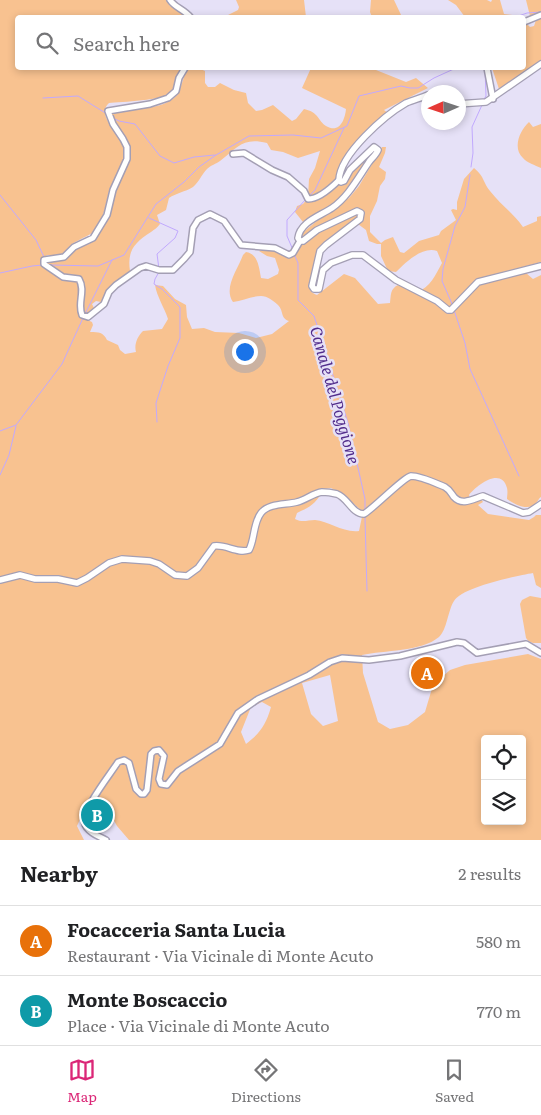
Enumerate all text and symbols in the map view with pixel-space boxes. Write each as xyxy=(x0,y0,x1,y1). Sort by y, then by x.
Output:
search box xyxy=(15,15,526,70)
icon: search xyxy=(33,29,61,57)
text: Search here xyxy=(73,29,180,57)
north arrow xyxy=(421,85,466,130)
water label: Canale del Poggione xyxy=(305,323,367,467)
your location xyxy=(232,339,258,365)
pin: A xyxy=(411,654,443,692)
map controls xyxy=(481,735,526,825)
button: locate xyxy=(481,735,526,780)
button: layers xyxy=(481,780,526,825)
pin: B xyxy=(81,796,113,834)
text: Nearby xyxy=(20,857,98,888)
text: 2 results xyxy=(458,861,521,885)
text: Focacceria Santa Lucia xyxy=(67,915,285,943)
text: A xyxy=(30,929,42,953)
text: 580 m xyxy=(476,929,521,953)
text: Restaurant · Via Vicinale di Monte Acuto xyxy=(67,943,374,967)
text: Monte Boscaccio xyxy=(67,985,227,1013)
text: B xyxy=(30,999,42,1023)
text: 770 m xyxy=(477,999,521,1023)
text: Place · Via Vicinale di Monte Acuto xyxy=(67,1013,330,1037)
tab: Map xyxy=(67,1056,97,1106)
tab: Directions xyxy=(231,1056,301,1106)
tab: Saved xyxy=(435,1056,474,1106)

